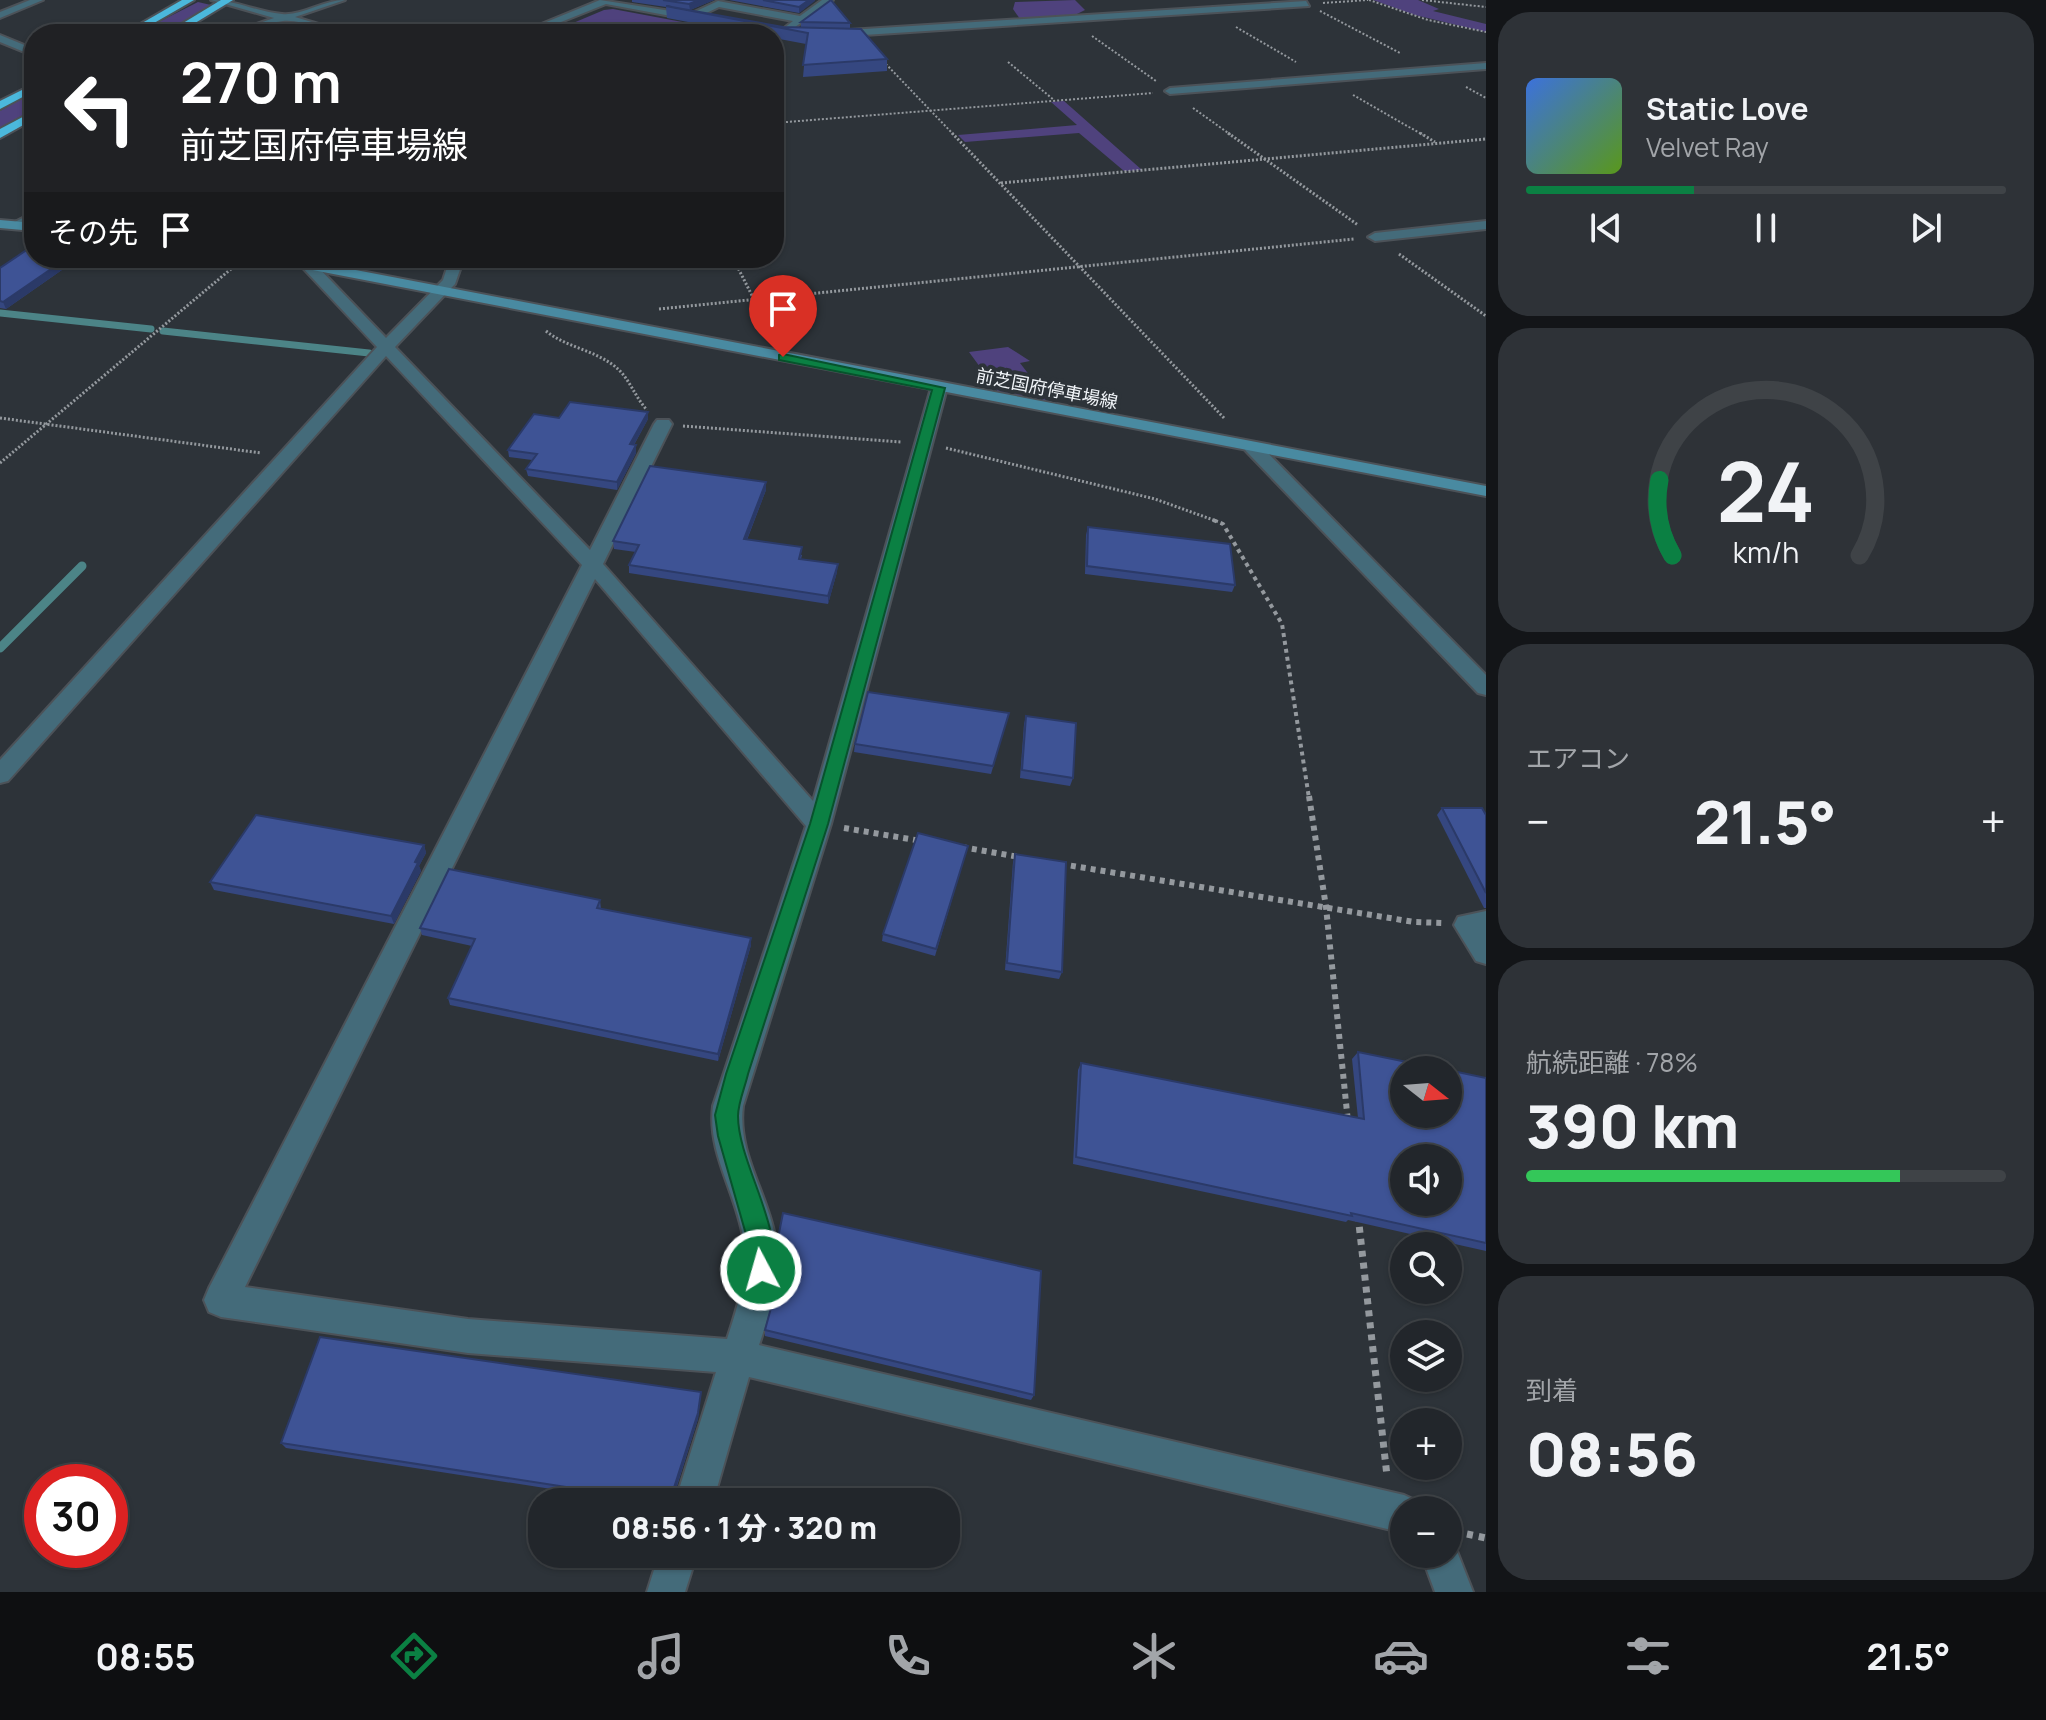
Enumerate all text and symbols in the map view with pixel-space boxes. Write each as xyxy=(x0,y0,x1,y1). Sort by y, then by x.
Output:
text: 270 m xyxy=(180,43,342,120)
icon: left xyxy=(48,56,152,160)
text: Static Love xyxy=(1646,88,1809,129)
text: 前芝国府停車場線 xyxy=(180,120,468,169)
text: Velvet Ray xyxy=(1646,129,1769,165)
icon: previous xyxy=(1584,206,1628,250)
icon: pause xyxy=(1744,206,1788,250)
icon: next xyxy=(1904,206,1948,250)
icon: arrive xyxy=(154,208,198,252)
text: その先 xyxy=(48,211,138,252)
pin xyxy=(749,275,817,357)
icon: arrive xyxy=(761,287,805,331)
street label: 前芝国府停車場線 xyxy=(974,362,1120,414)
text: 24 xyxy=(1717,433,1815,547)
text: km/h xyxy=(1733,533,1799,572)
text: エアコン xyxy=(1526,740,1630,776)
text: 21.5° xyxy=(1694,780,1837,862)
text: − xyxy=(1526,791,1550,851)
text: + xyxy=(1981,791,2006,851)
text: 航続距離 · 78% xyxy=(1526,1044,1698,1080)
north arrow xyxy=(1390,1056,1462,1128)
map controls xyxy=(1390,1056,1462,1568)
text: 390 km xyxy=(1526,1084,1739,1166)
button: sound xyxy=(1390,1144,1462,1216)
position arrow xyxy=(719,1228,803,1312)
button: search xyxy=(1390,1232,1462,1304)
button: layers xyxy=(1390,1320,1462,1392)
text: 到着 xyxy=(1526,1372,1578,1408)
button: + xyxy=(1390,1408,1462,1480)
text: 08:56 xyxy=(1526,1412,1698,1494)
speed limit sign: 30 xyxy=(24,1464,128,1568)
button: − xyxy=(1390,1496,1462,1568)
text: 08:56 · 1 分 · 320 m xyxy=(611,1507,877,1548)
icon: directions xyxy=(386,1628,442,1684)
icon: music xyxy=(633,1628,689,1684)
icon: phone xyxy=(880,1628,936,1684)
icon: climate xyxy=(1126,1628,1182,1684)
icon: car xyxy=(1373,1628,1429,1684)
icon: filters xyxy=(1620,1628,1676,1684)
text: 08:55 xyxy=(95,1632,196,1681)
text: 21.5° xyxy=(1867,1632,1951,1681)

